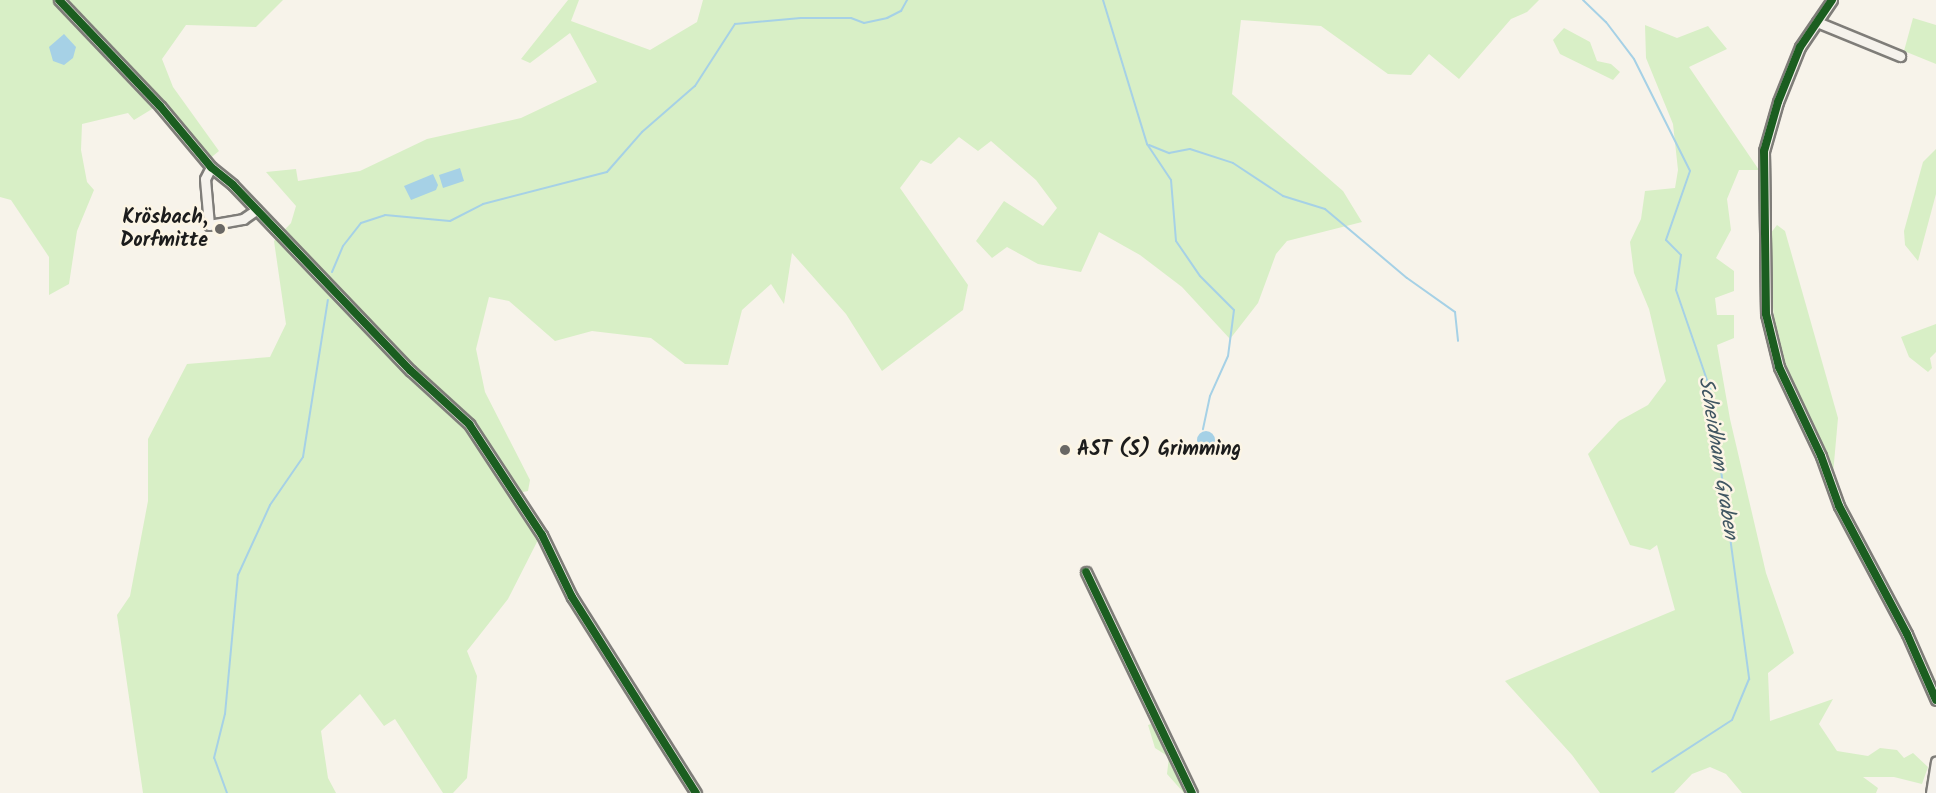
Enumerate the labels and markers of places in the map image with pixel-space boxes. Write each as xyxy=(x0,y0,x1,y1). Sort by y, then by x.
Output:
place label: Krösbach, Dorfmitte xyxy=(120,206,208,253)
marker: Krösbach, Dorfmitte xyxy=(213,222,227,236)
place label: AST (S) Grimming xyxy=(1077,438,1241,462)
marker: AST (S) Grimming xyxy=(1058,443,1072,457)

